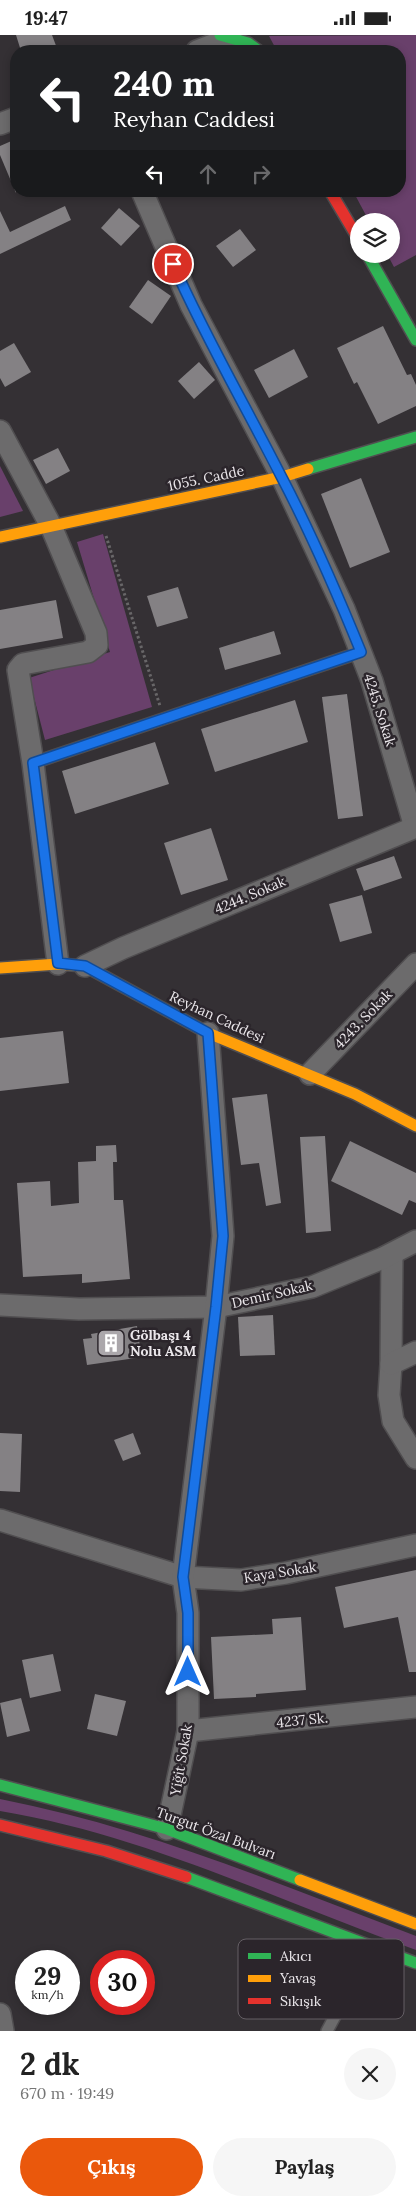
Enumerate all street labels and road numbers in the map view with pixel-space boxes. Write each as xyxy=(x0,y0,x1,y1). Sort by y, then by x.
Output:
street label: 1055. Cadde xyxy=(166,461,246,495)
street label: 4245. Sokak xyxy=(360,671,400,749)
street label: 4244. Sokak xyxy=(212,872,289,918)
street label: 4243. Sokak xyxy=(330,985,396,1052)
street label: Reyhan Caddesi xyxy=(166,987,268,1047)
street label: Demir Sokak xyxy=(230,1276,315,1312)
street label: Kaya Sokak xyxy=(242,1557,318,1587)
street label: 4237 Sk. xyxy=(275,1708,329,1732)
street label: Yiğit Sokak xyxy=(166,1723,196,1798)
street label: Turgut Özal Bulvarı xyxy=(154,1803,278,1863)

